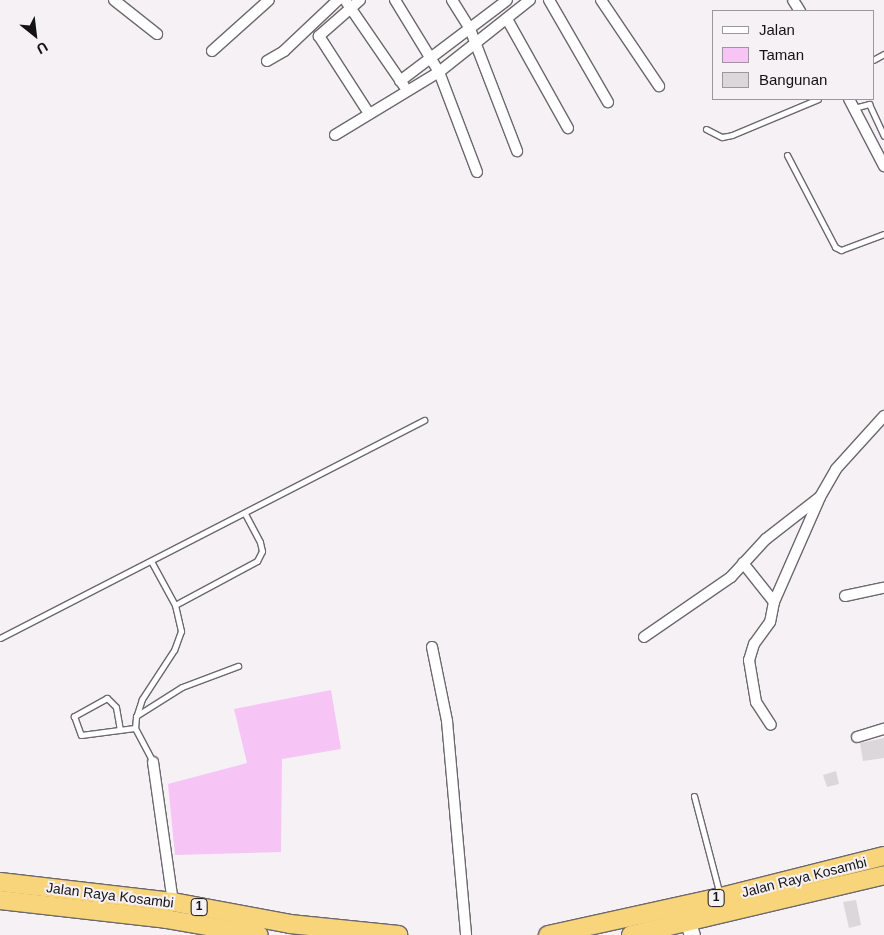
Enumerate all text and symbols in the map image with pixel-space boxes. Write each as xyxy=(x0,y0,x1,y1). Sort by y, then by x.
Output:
north arrow xyxy=(10,10,60,60)
legend xyxy=(712,10,874,100)
text: Jalan xyxy=(759,21,795,38)
text: U xyxy=(34,39,51,58)
text: Taman xyxy=(759,46,804,63)
text: Bangunan xyxy=(759,71,827,88)
street label: Jalan Raya Kosambi xyxy=(740,853,868,901)
street label: Jalan Raya Kosambi xyxy=(45,879,175,911)
road number: 1 xyxy=(707,888,725,908)
road number: 1 xyxy=(190,898,208,916)

